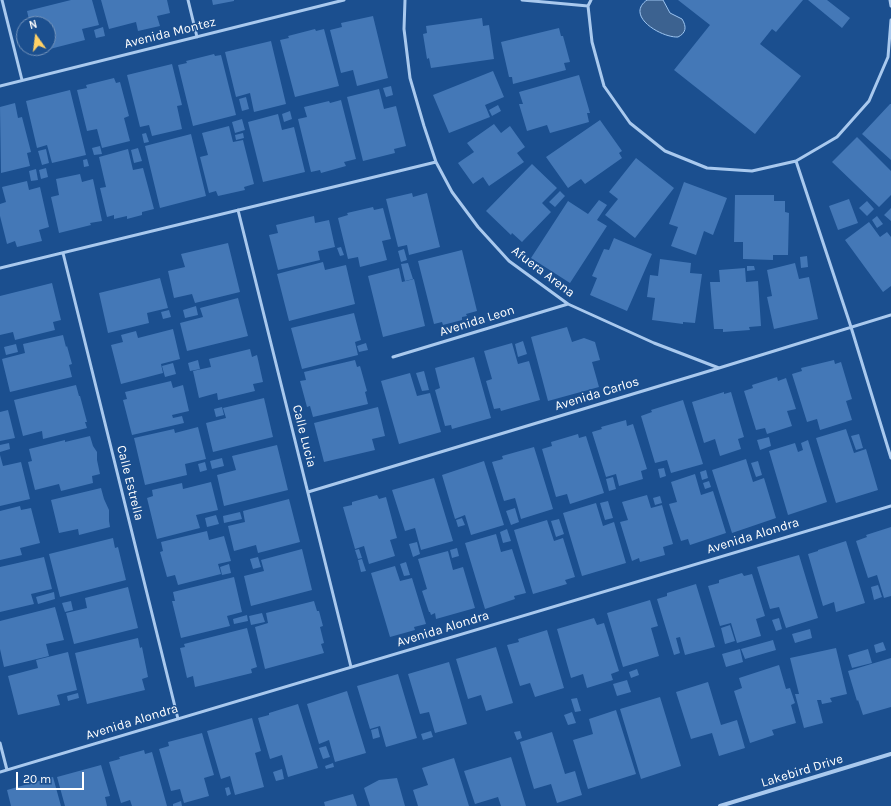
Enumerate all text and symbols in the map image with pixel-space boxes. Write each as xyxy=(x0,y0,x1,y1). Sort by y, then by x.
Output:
street label: Avenida Montez xyxy=(123,14,217,52)
north arrow xyxy=(16,16,56,56)
text: N xyxy=(28,18,39,32)
street label: Afuera Arena xyxy=(508,243,578,301)
street label: Avenida Leon xyxy=(438,302,516,340)
street label: Avenida Carlos xyxy=(553,374,641,414)
street label: Calle Lucia xyxy=(289,403,319,469)
street label: Calle Estrella xyxy=(113,444,147,522)
street label: Avenida Alondra xyxy=(705,515,801,557)
street label: Avenida Alondra xyxy=(395,608,491,650)
street label: Avenida Alondra xyxy=(84,701,180,743)
street label: Lakebird Drive xyxy=(759,751,845,791)
scale bar xyxy=(18,764,86,790)
text: 20 m xyxy=(23,772,51,786)

